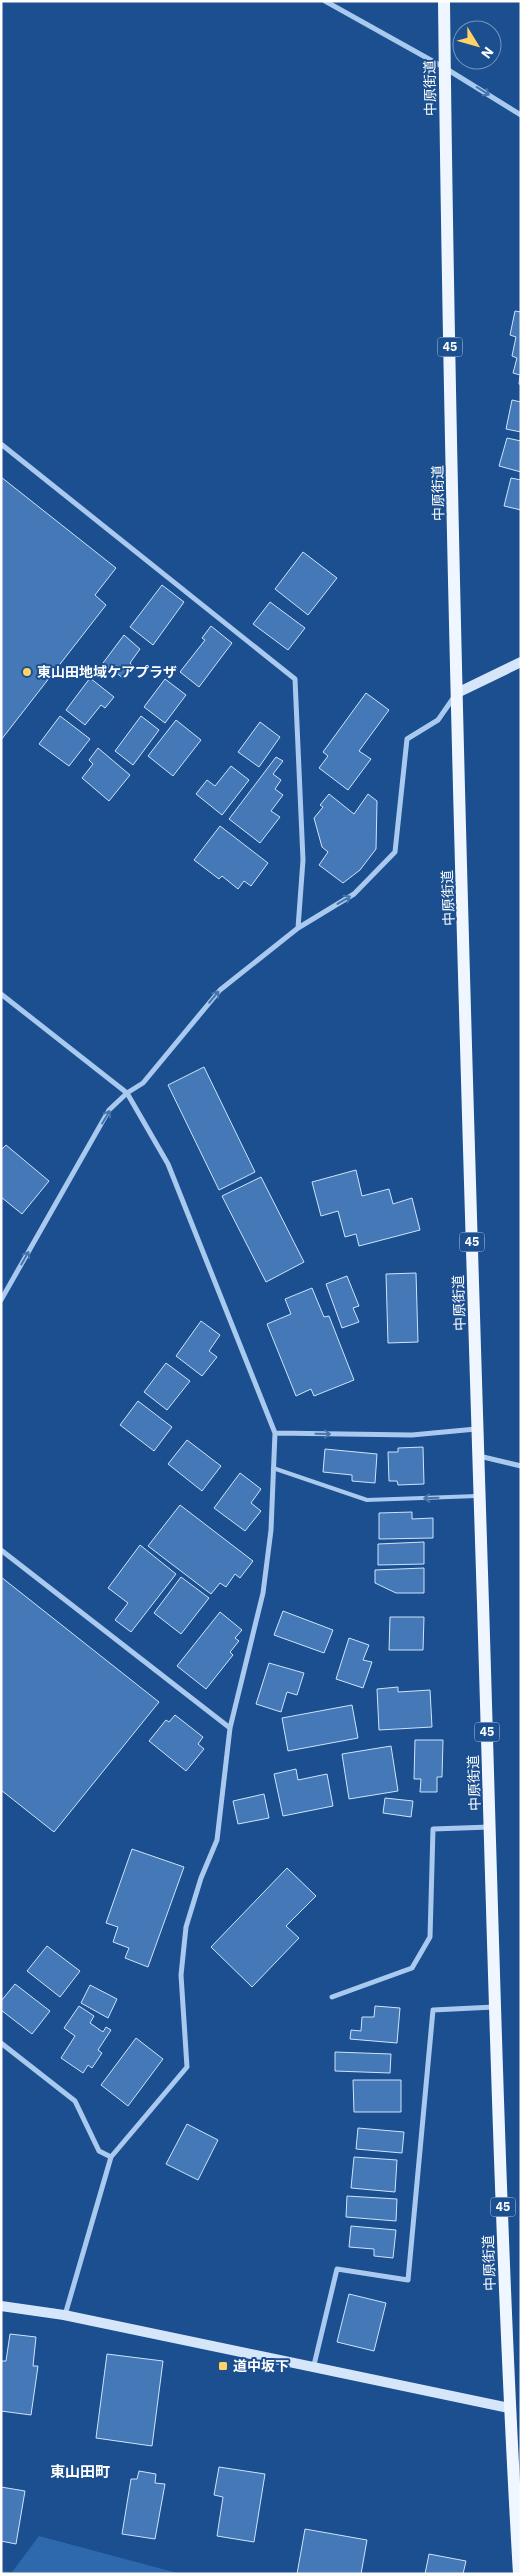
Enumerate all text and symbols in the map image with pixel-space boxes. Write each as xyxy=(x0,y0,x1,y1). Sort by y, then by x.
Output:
north arrow xyxy=(452,20,502,70)
text: N xyxy=(477,43,498,62)
street label: 中原街道 xyxy=(421,60,439,116)
one-way arrow xyxy=(475,87,489,97)
road number: 45 xyxy=(438,338,462,357)
street label: 中原街道 xyxy=(429,465,447,521)
place label: 東山田地域ケアプラザ xyxy=(37,663,177,681)
marker: 東山田地域ケアプラザ xyxy=(21,666,33,678)
street label: 中原街道 xyxy=(438,870,458,926)
one-way arrow xyxy=(337,895,351,905)
one-way arrow xyxy=(209,991,220,1004)
one-way arrow xyxy=(101,1110,111,1124)
road number: 45 xyxy=(460,1232,484,1252)
one-way arrow xyxy=(21,1251,31,1265)
street label: 中原街道 xyxy=(449,1275,469,1331)
one-way arrow xyxy=(315,1429,331,1439)
one-way arrow xyxy=(423,1493,439,1502)
road number: 45 xyxy=(474,1722,500,1741)
street label: 中原街道 xyxy=(464,1755,484,1811)
road number: 45 xyxy=(490,2198,516,2216)
street label: 中原街道 xyxy=(479,2235,499,2291)
place label: 道中坂下 xyxy=(233,2357,289,2375)
marker: 道中坂下 xyxy=(217,2360,229,2372)
district label: 東山田町 xyxy=(50,2462,110,2481)

